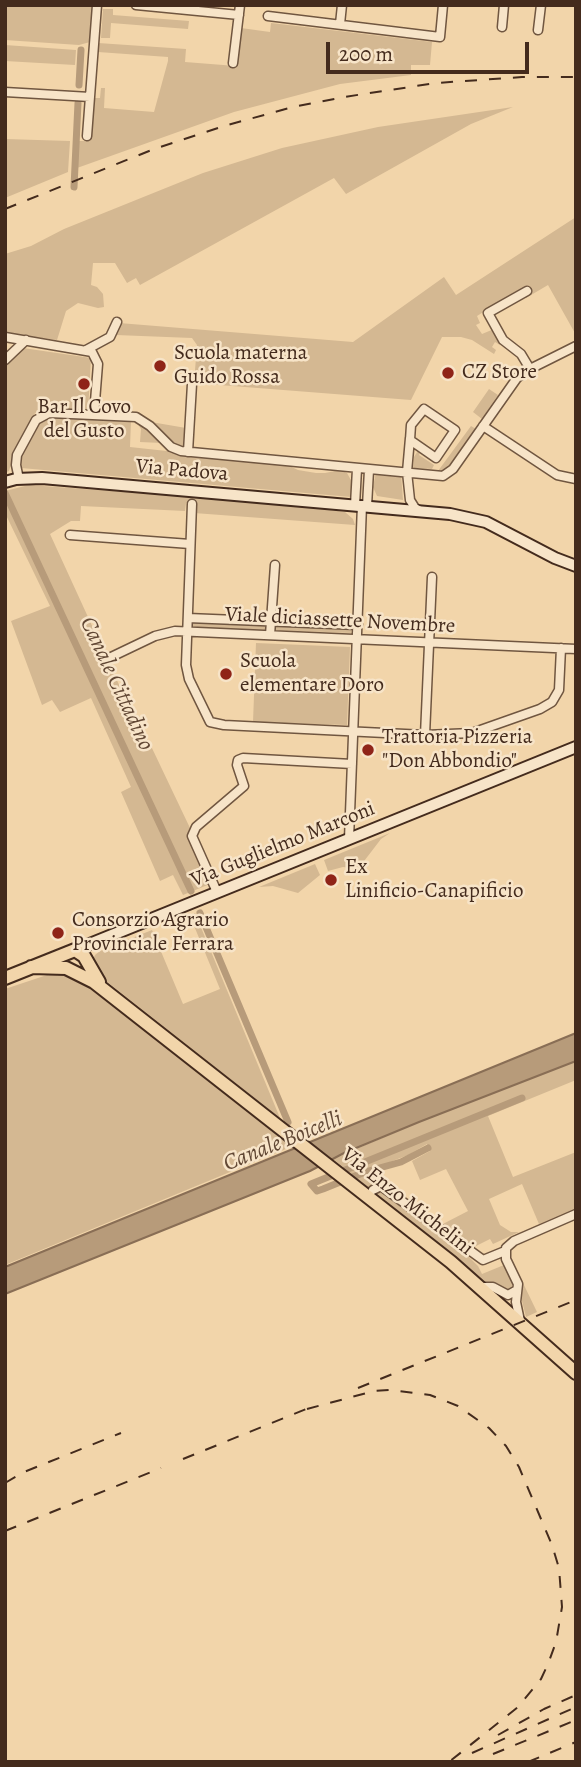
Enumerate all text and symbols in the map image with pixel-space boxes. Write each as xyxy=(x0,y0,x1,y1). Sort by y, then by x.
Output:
scale bar xyxy=(329,28,532,72)
text: 200 m xyxy=(339,40,393,68)
place label: Scuola materna Guido Rossa xyxy=(174,341,307,391)
marker: Scuola materna Guido Rossa xyxy=(152,358,168,374)
place label: CZ Store xyxy=(462,360,537,386)
marker: CZ Store xyxy=(440,365,456,381)
marker: Bar Il Covo del Gusto xyxy=(76,376,92,392)
place label: Bar Il Covo del Gusto xyxy=(37,395,131,445)
street label: Via Padova xyxy=(135,454,229,488)
street label: Viale diciassette Novembre xyxy=(224,602,456,640)
water label: Canale Cittadino xyxy=(73,613,159,755)
place label: Scuola elementare Doro xyxy=(240,649,384,699)
marker: Scuola elementare Doro xyxy=(218,666,234,682)
place label: Trattoria Pizzeria "Don Abbondio" xyxy=(382,725,532,775)
marker: Trattoria Pizzeria "Don Abbondio" xyxy=(360,742,376,758)
street label: Via Guglielmo Marconi xyxy=(187,796,379,894)
place label: Ex Linificio-Canapificio xyxy=(345,855,523,905)
marker: Ex Linificio-Canapificio xyxy=(323,872,339,888)
place label: Consorzio Agrario Provinciale Ferrara xyxy=(72,908,234,958)
marker: Consorzio Agrario Provinciale Ferrara xyxy=(50,925,66,941)
water label: Canale Boicelli xyxy=(220,1106,346,1178)
street label: Via Enzo Michelini xyxy=(336,1143,478,1261)

